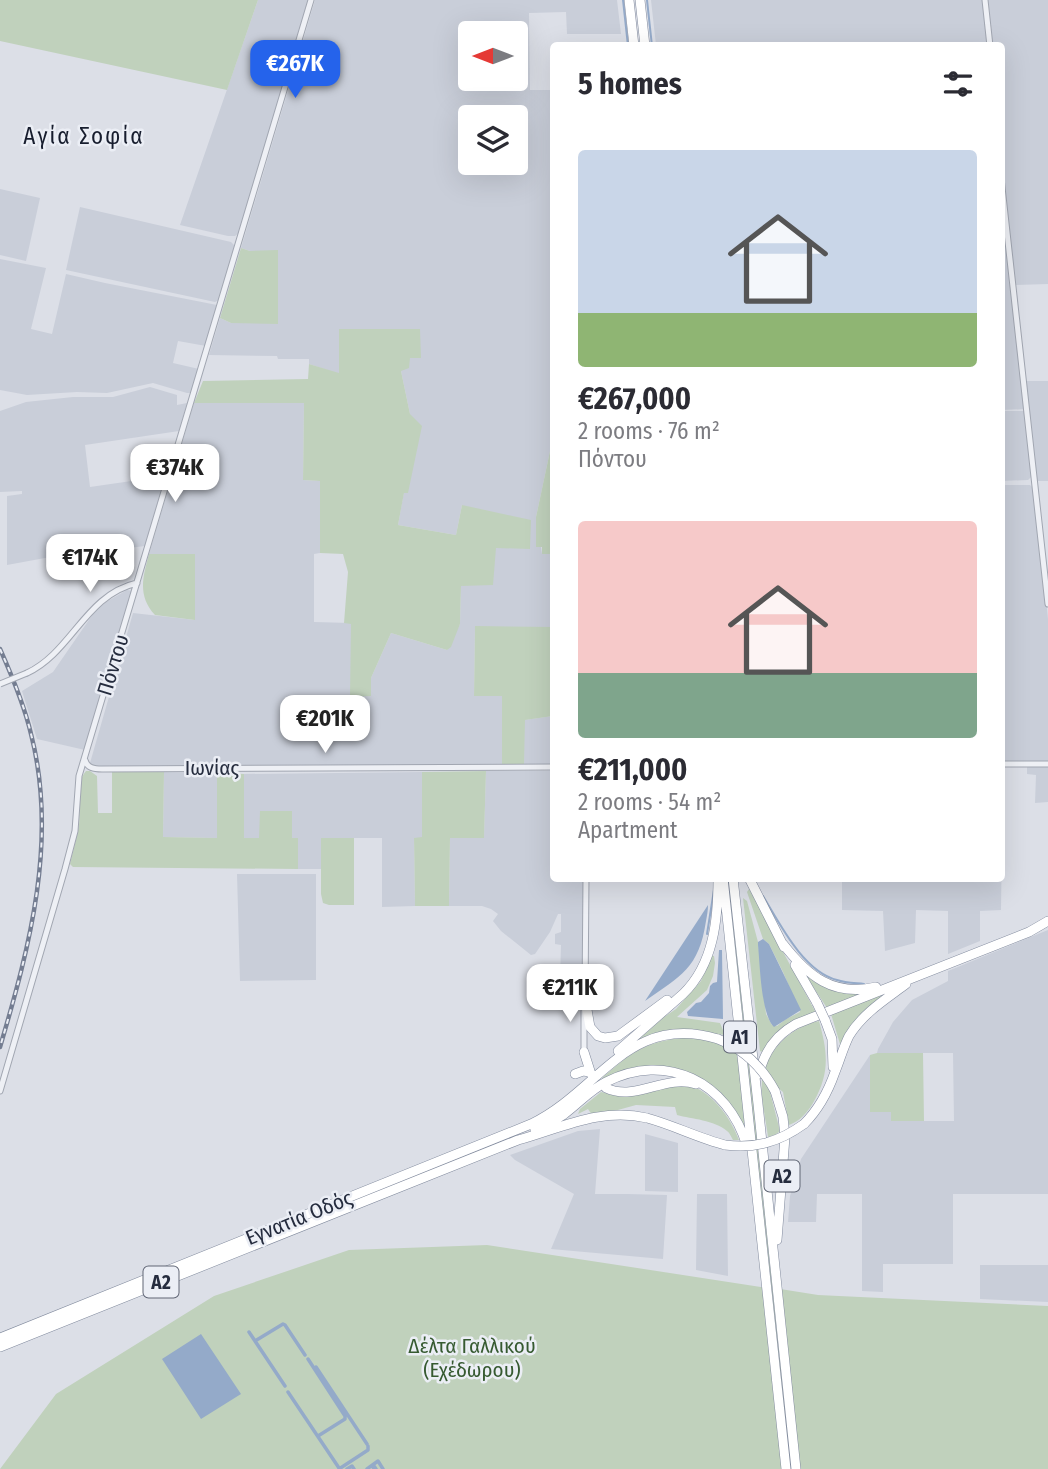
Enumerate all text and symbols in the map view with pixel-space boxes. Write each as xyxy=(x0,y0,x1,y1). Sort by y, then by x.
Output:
north arrow xyxy=(458,21,528,91)
map controls xyxy=(458,21,528,175)
pin: €267K xyxy=(246,41,344,100)
text: €267K xyxy=(266,49,324,77)
icon: filters xyxy=(939,65,977,103)
text: 5 homes xyxy=(578,66,682,102)
button: layers xyxy=(458,105,528,175)
district label: Αγία Σοφία xyxy=(23,122,145,150)
icon: home xyxy=(715,196,841,322)
text: €267,000 xyxy=(578,381,691,417)
text: 2 rooms · 76 m² xyxy=(578,417,720,445)
pin: €374K xyxy=(126,444,224,504)
text: Πόντου xyxy=(578,445,647,473)
text: €374K xyxy=(146,453,204,481)
pin: €174K xyxy=(41,534,139,594)
text: €174K xyxy=(62,543,118,571)
icon: home xyxy=(715,567,841,693)
street label: Πόντου xyxy=(91,631,135,699)
pin: €201K xyxy=(276,696,374,755)
text: €201K xyxy=(296,704,354,732)
text: €211,000 xyxy=(578,752,688,788)
street label: Ιωνίας xyxy=(185,755,239,781)
text: 2 rooms · 54 m² xyxy=(578,788,721,816)
text: Apartment xyxy=(578,816,678,844)
pin: €211K xyxy=(521,964,619,1024)
text: €211K xyxy=(543,973,597,1001)
road number: Α1 xyxy=(724,1021,756,1052)
road number: Α2 xyxy=(764,1160,800,1192)
street label: Εγνατία Οδός xyxy=(242,1185,356,1251)
road number: Α2 xyxy=(144,1266,178,1298)
park label: Δέλτα Γαλλικού (Εχέδωρου) xyxy=(408,1333,536,1383)

